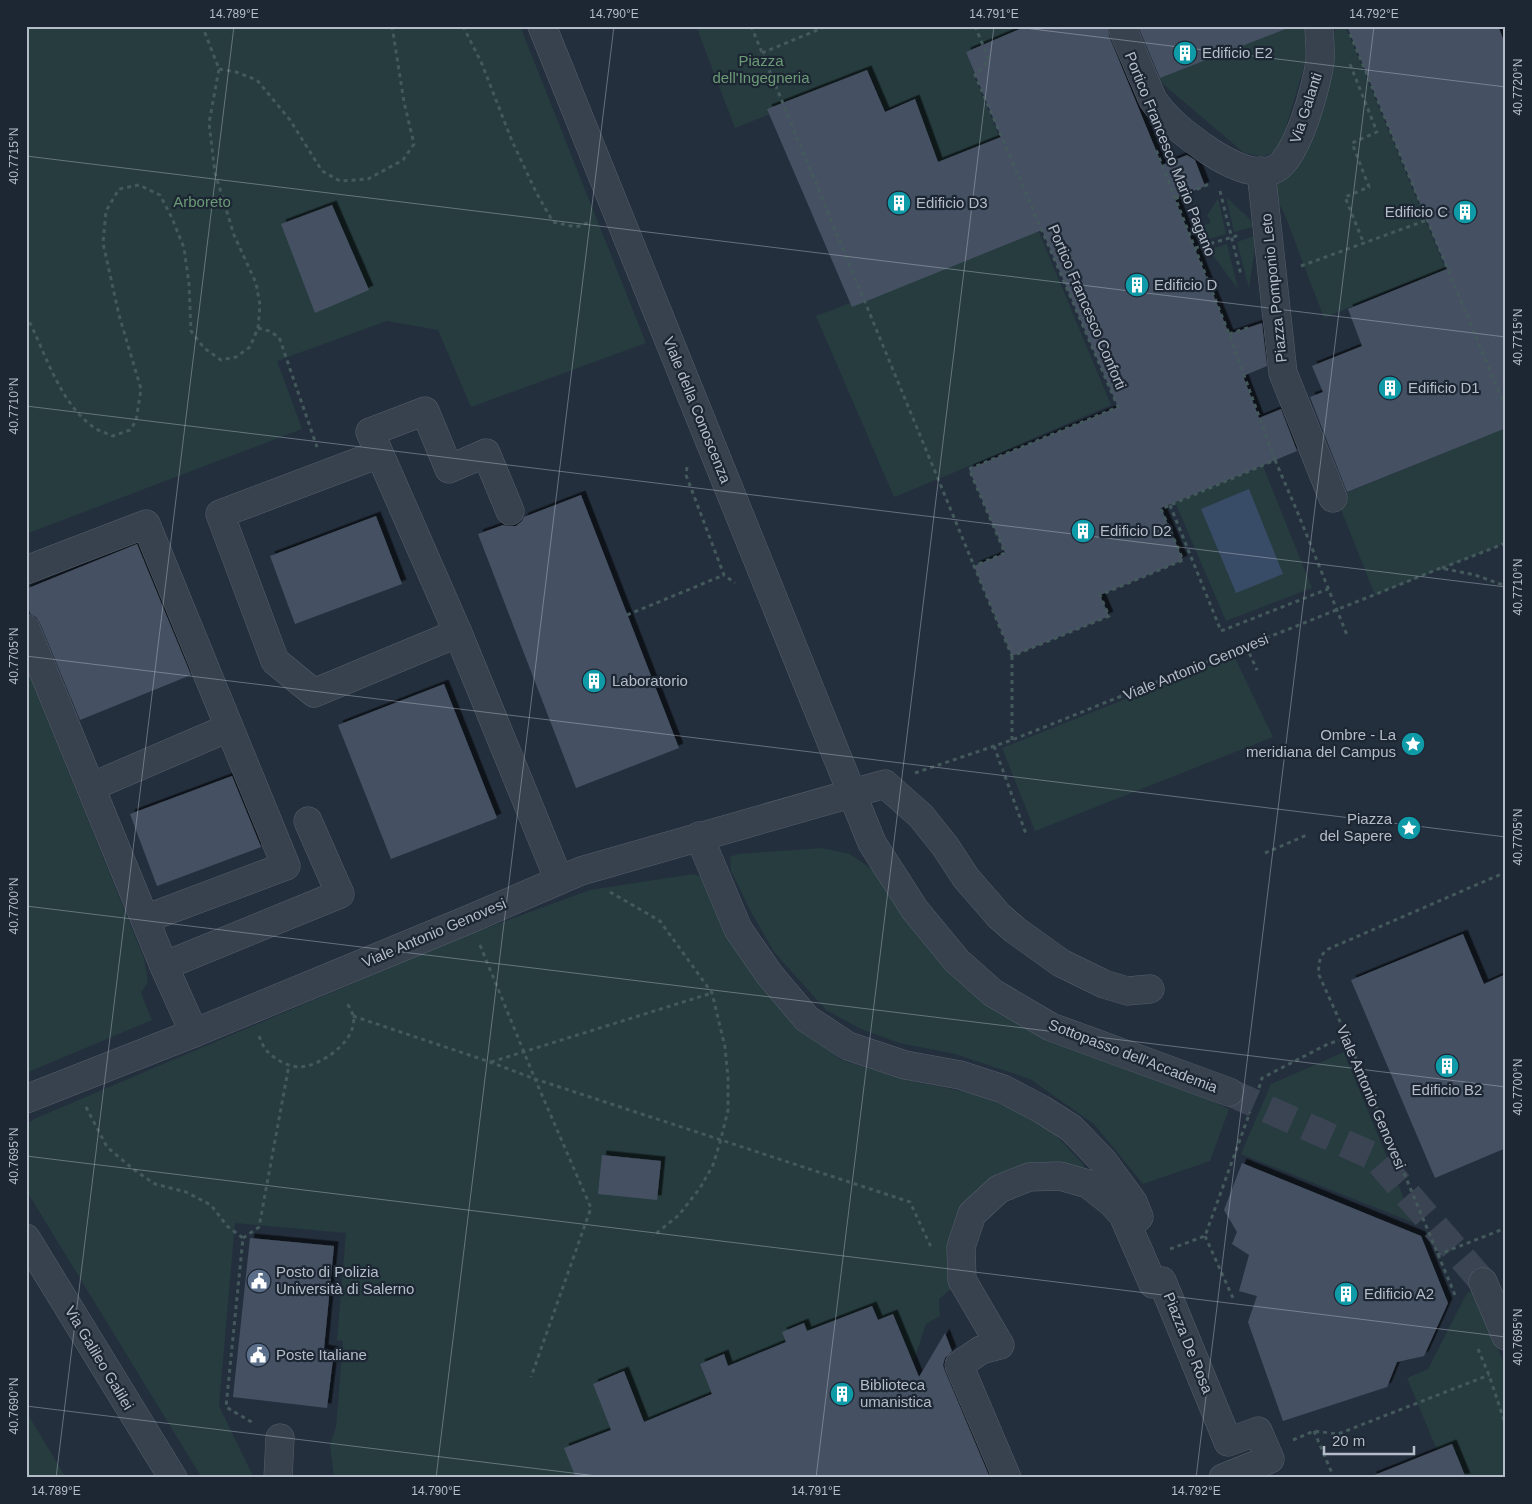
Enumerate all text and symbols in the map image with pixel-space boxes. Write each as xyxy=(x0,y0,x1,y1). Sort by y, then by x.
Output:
text: 14.789°E xyxy=(209,7,259,21)
text: 14.790°E xyxy=(589,7,639,21)
text: 14.791°E xyxy=(969,7,1019,21)
text: 14.792°E xyxy=(1349,7,1399,21)
building icon: Edificio E2 xyxy=(1172,40,1198,66)
place label: Edificio E2 xyxy=(1202,44,1273,61)
street label: Portico Francesco Mario Pagano xyxy=(1122,49,1219,258)
park label: Piazza dell'Ingegneria xyxy=(712,52,810,86)
text: 40.7720°N xyxy=(1511,59,1525,115)
street label: Via Galanti xyxy=(1286,70,1325,145)
text: 40.7715°N xyxy=(7,128,21,184)
building icon: Edificio D3 xyxy=(886,190,912,216)
park label: Arboreto xyxy=(173,193,231,210)
place label: Edificio D3 xyxy=(916,194,988,211)
building icon: Edificio C xyxy=(1452,199,1478,225)
place label: Edificio C xyxy=(1385,203,1448,220)
street label: Piazza Pomponio Leto xyxy=(1257,213,1290,364)
street label: Portico Francesco Conforti xyxy=(1045,222,1130,392)
building icon: Edificio D xyxy=(1124,272,1150,298)
place label: Edificio D xyxy=(1154,276,1218,293)
text: 40.7715°N xyxy=(1511,309,1525,365)
street label: Viale della Conoscenza xyxy=(660,334,735,486)
building icon: Edificio D1 xyxy=(1377,375,1403,401)
text: 40.7710°N xyxy=(7,378,21,434)
place label: Edificio D1 xyxy=(1408,379,1480,396)
building icon: Edificio D2 xyxy=(1070,518,1096,544)
place label: Edificio D2 xyxy=(1100,522,1172,539)
text: 40.7710°N xyxy=(1511,559,1525,615)
text: 40.7705°N xyxy=(7,628,21,684)
street label: Viale Antonio Genovesi xyxy=(1121,630,1271,703)
building icon: Laboratorio xyxy=(581,668,607,694)
place label: Laboratorio xyxy=(612,672,688,689)
place label: Ombre - La meridiana del Campus xyxy=(1246,726,1397,760)
place icon: Ombre - La meridiana del Campus xyxy=(1400,731,1426,757)
text: 40.7705°N xyxy=(1511,809,1525,865)
place label: Piazza del Sapere xyxy=(1319,810,1393,844)
place icon: Piazza del Sapere xyxy=(1396,815,1422,841)
text: 40.7700°N xyxy=(7,878,21,934)
street label: Viale Antonio Genovesi xyxy=(359,894,508,971)
street label: Sottopasso dell'Accademia xyxy=(1046,1015,1221,1096)
street label: Viale Antonio Genovesi xyxy=(1333,1022,1410,1171)
building icon: Edificio B2 xyxy=(1434,1053,1460,1079)
text: 40.7700°N xyxy=(1511,1059,1525,1115)
place label: Edificio B2 xyxy=(1412,1081,1482,1098)
text: 40.7695°N xyxy=(7,1128,21,1184)
place label: Posto di Polizia Università di Salerno xyxy=(276,1263,414,1297)
public building icon: Posto di Polizia Università di Salerno xyxy=(246,1268,272,1294)
building icon: Edificio A2 xyxy=(1333,1281,1359,1307)
place label: Edificio A2 xyxy=(1364,1285,1434,1302)
street label: Piazza De Rosa xyxy=(1160,1290,1217,1396)
street label: Via Galileo Galilei xyxy=(62,1303,137,1413)
text: 40.7695°N xyxy=(1511,1309,1525,1365)
public building icon: Poste Italiane xyxy=(245,1342,271,1368)
place label: Poste Italiane xyxy=(276,1346,367,1363)
place label: Biblioteca umanistica xyxy=(860,1376,932,1410)
text: 40.7690°N xyxy=(7,1378,21,1434)
building icon: Biblioteca umanistica xyxy=(829,1381,855,1407)
scale bar xyxy=(1324,1424,1414,1456)
text: 20 m xyxy=(1332,1432,1365,1449)
text: 14.789°E xyxy=(31,1484,81,1498)
text: 14.790°E xyxy=(411,1484,461,1498)
text: 14.791°E xyxy=(791,1484,841,1498)
text: 14.792°E xyxy=(1171,1484,1221,1498)

